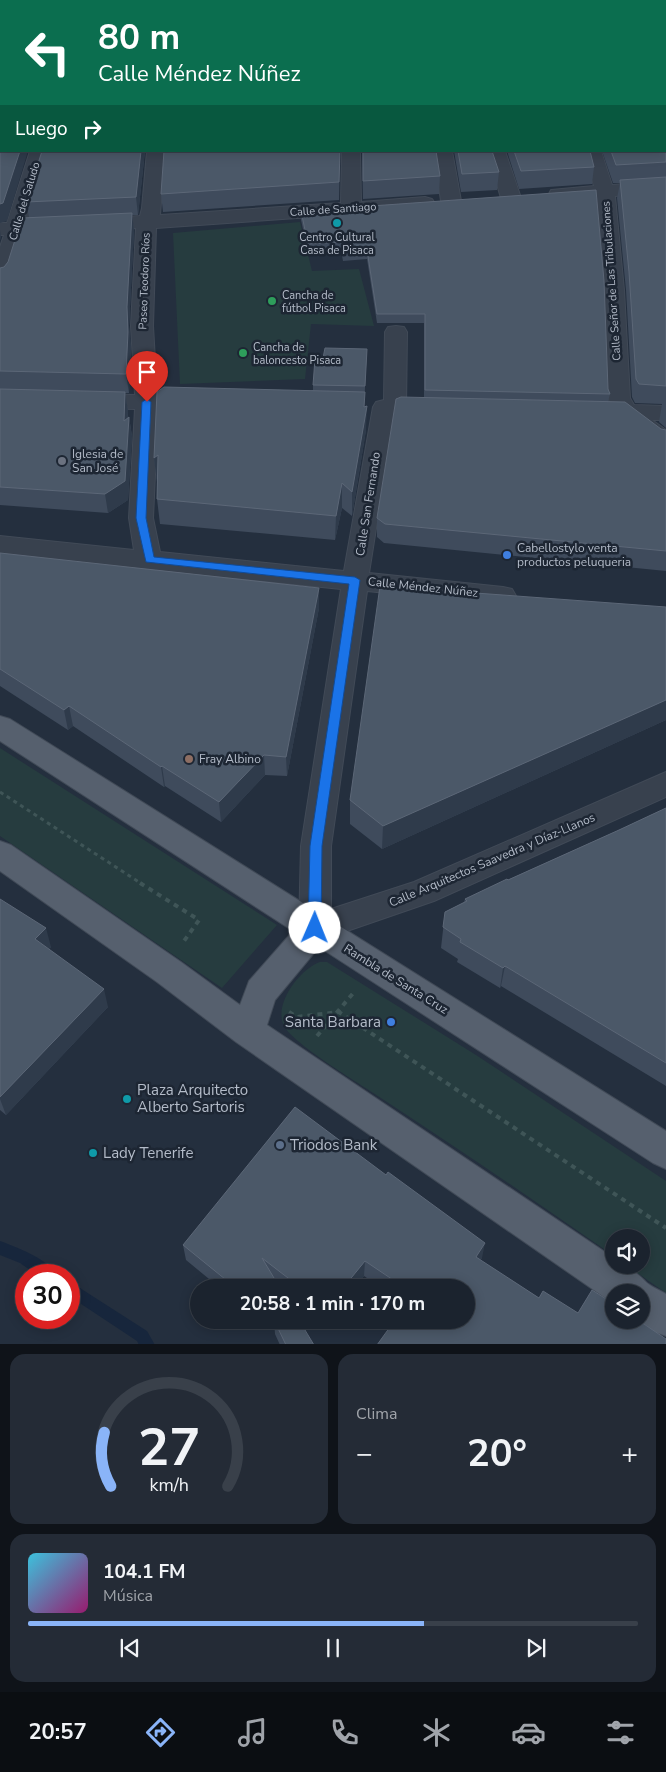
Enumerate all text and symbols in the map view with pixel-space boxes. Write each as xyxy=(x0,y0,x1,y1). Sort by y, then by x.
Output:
text: 80 m xyxy=(98,14,180,61)
icon: left xyxy=(15,20,80,85)
text: Calle Méndez Núñez xyxy=(98,59,301,89)
icon: right xyxy=(78,115,106,143)
text: Luego xyxy=(15,116,68,142)
street label: Calle del Saludo xyxy=(5,160,44,242)
street label: Calle de Santiago xyxy=(289,199,377,220)
street label: Calle Señor de Las Tribulaciones xyxy=(598,201,625,361)
marker: Centro Cultural Casa de Pisaca xyxy=(331,217,343,229)
place label: Centro Cultural Casa de Pisaca xyxy=(299,230,375,258)
street label: Paseo Teodoro Ríos xyxy=(135,232,154,330)
place label: Cancha de fútbol Pisaca xyxy=(282,288,346,316)
marker: Cancha de fútbol Pisaca xyxy=(266,295,278,307)
place label: Cancha de baloncesto Pisaca xyxy=(253,340,341,368)
marker: Cancha de baloncesto Pisaca xyxy=(237,347,249,359)
pin xyxy=(126,351,168,402)
icon: arrive xyxy=(133,358,161,386)
place label: Iglesia de San José xyxy=(72,446,123,476)
street label: Calle San Fernando xyxy=(352,451,384,557)
marker: Iglesia de San José xyxy=(56,455,68,467)
place label: Cabellostylo venta productos peluqueria xyxy=(517,540,631,570)
marker: Cabellostylo venta productos peluqueria xyxy=(501,549,513,561)
street label: Calle Méndez Núñez xyxy=(367,573,479,601)
place label: Fray Albino xyxy=(199,751,261,767)
marker: Fray Albino xyxy=(183,753,195,765)
street label: Calle Arquitectos Saavedra y Díaz-Llanos xyxy=(387,809,598,911)
position arrow xyxy=(288,901,340,953)
street label: Rambla de Santa Cruz xyxy=(341,940,451,1018)
place label: Santa Barbara xyxy=(285,1012,381,1032)
marker: Santa Barbara xyxy=(385,1016,397,1028)
place label: Plaza Arquitecto Alberto Sartoris xyxy=(137,1080,248,1117)
marker: Plaza Arquitecto Alberto Sartoris xyxy=(121,1093,133,1105)
place label: Triodos Bank xyxy=(290,1135,378,1155)
marker: Triodos Bank xyxy=(274,1139,286,1151)
place label: Lady Tenerife xyxy=(103,1143,193,1163)
marker: Lady Tenerife xyxy=(87,1147,99,1159)
map controls xyxy=(605,1229,650,1329)
button: sound xyxy=(605,1229,650,1274)
speed limit sign: 30 xyxy=(15,1264,80,1329)
button: layers xyxy=(605,1284,650,1329)
text: 20:58 · 1 min · 170 m xyxy=(240,1291,425,1317)
text: Clima xyxy=(356,1403,397,1425)
text: 27 xyxy=(138,1412,200,1483)
text: 20° xyxy=(467,1428,527,1479)
text: − xyxy=(356,1435,373,1473)
text: + xyxy=(621,1435,638,1473)
text: km/h xyxy=(149,1473,189,1497)
text: 104.1 FM xyxy=(103,1559,186,1585)
text: Música xyxy=(103,1585,153,1607)
icon: previous xyxy=(116,1634,144,1662)
icon: pause xyxy=(319,1634,347,1662)
icon: next xyxy=(522,1634,550,1662)
icon: directions xyxy=(143,1715,178,1750)
icon: music xyxy=(235,1715,270,1750)
icon: phone xyxy=(327,1715,362,1750)
icon: climate xyxy=(419,1715,454,1750)
icon: car xyxy=(511,1715,546,1750)
icon: filters xyxy=(603,1715,638,1750)
text: 20:57 xyxy=(28,1717,87,1747)

